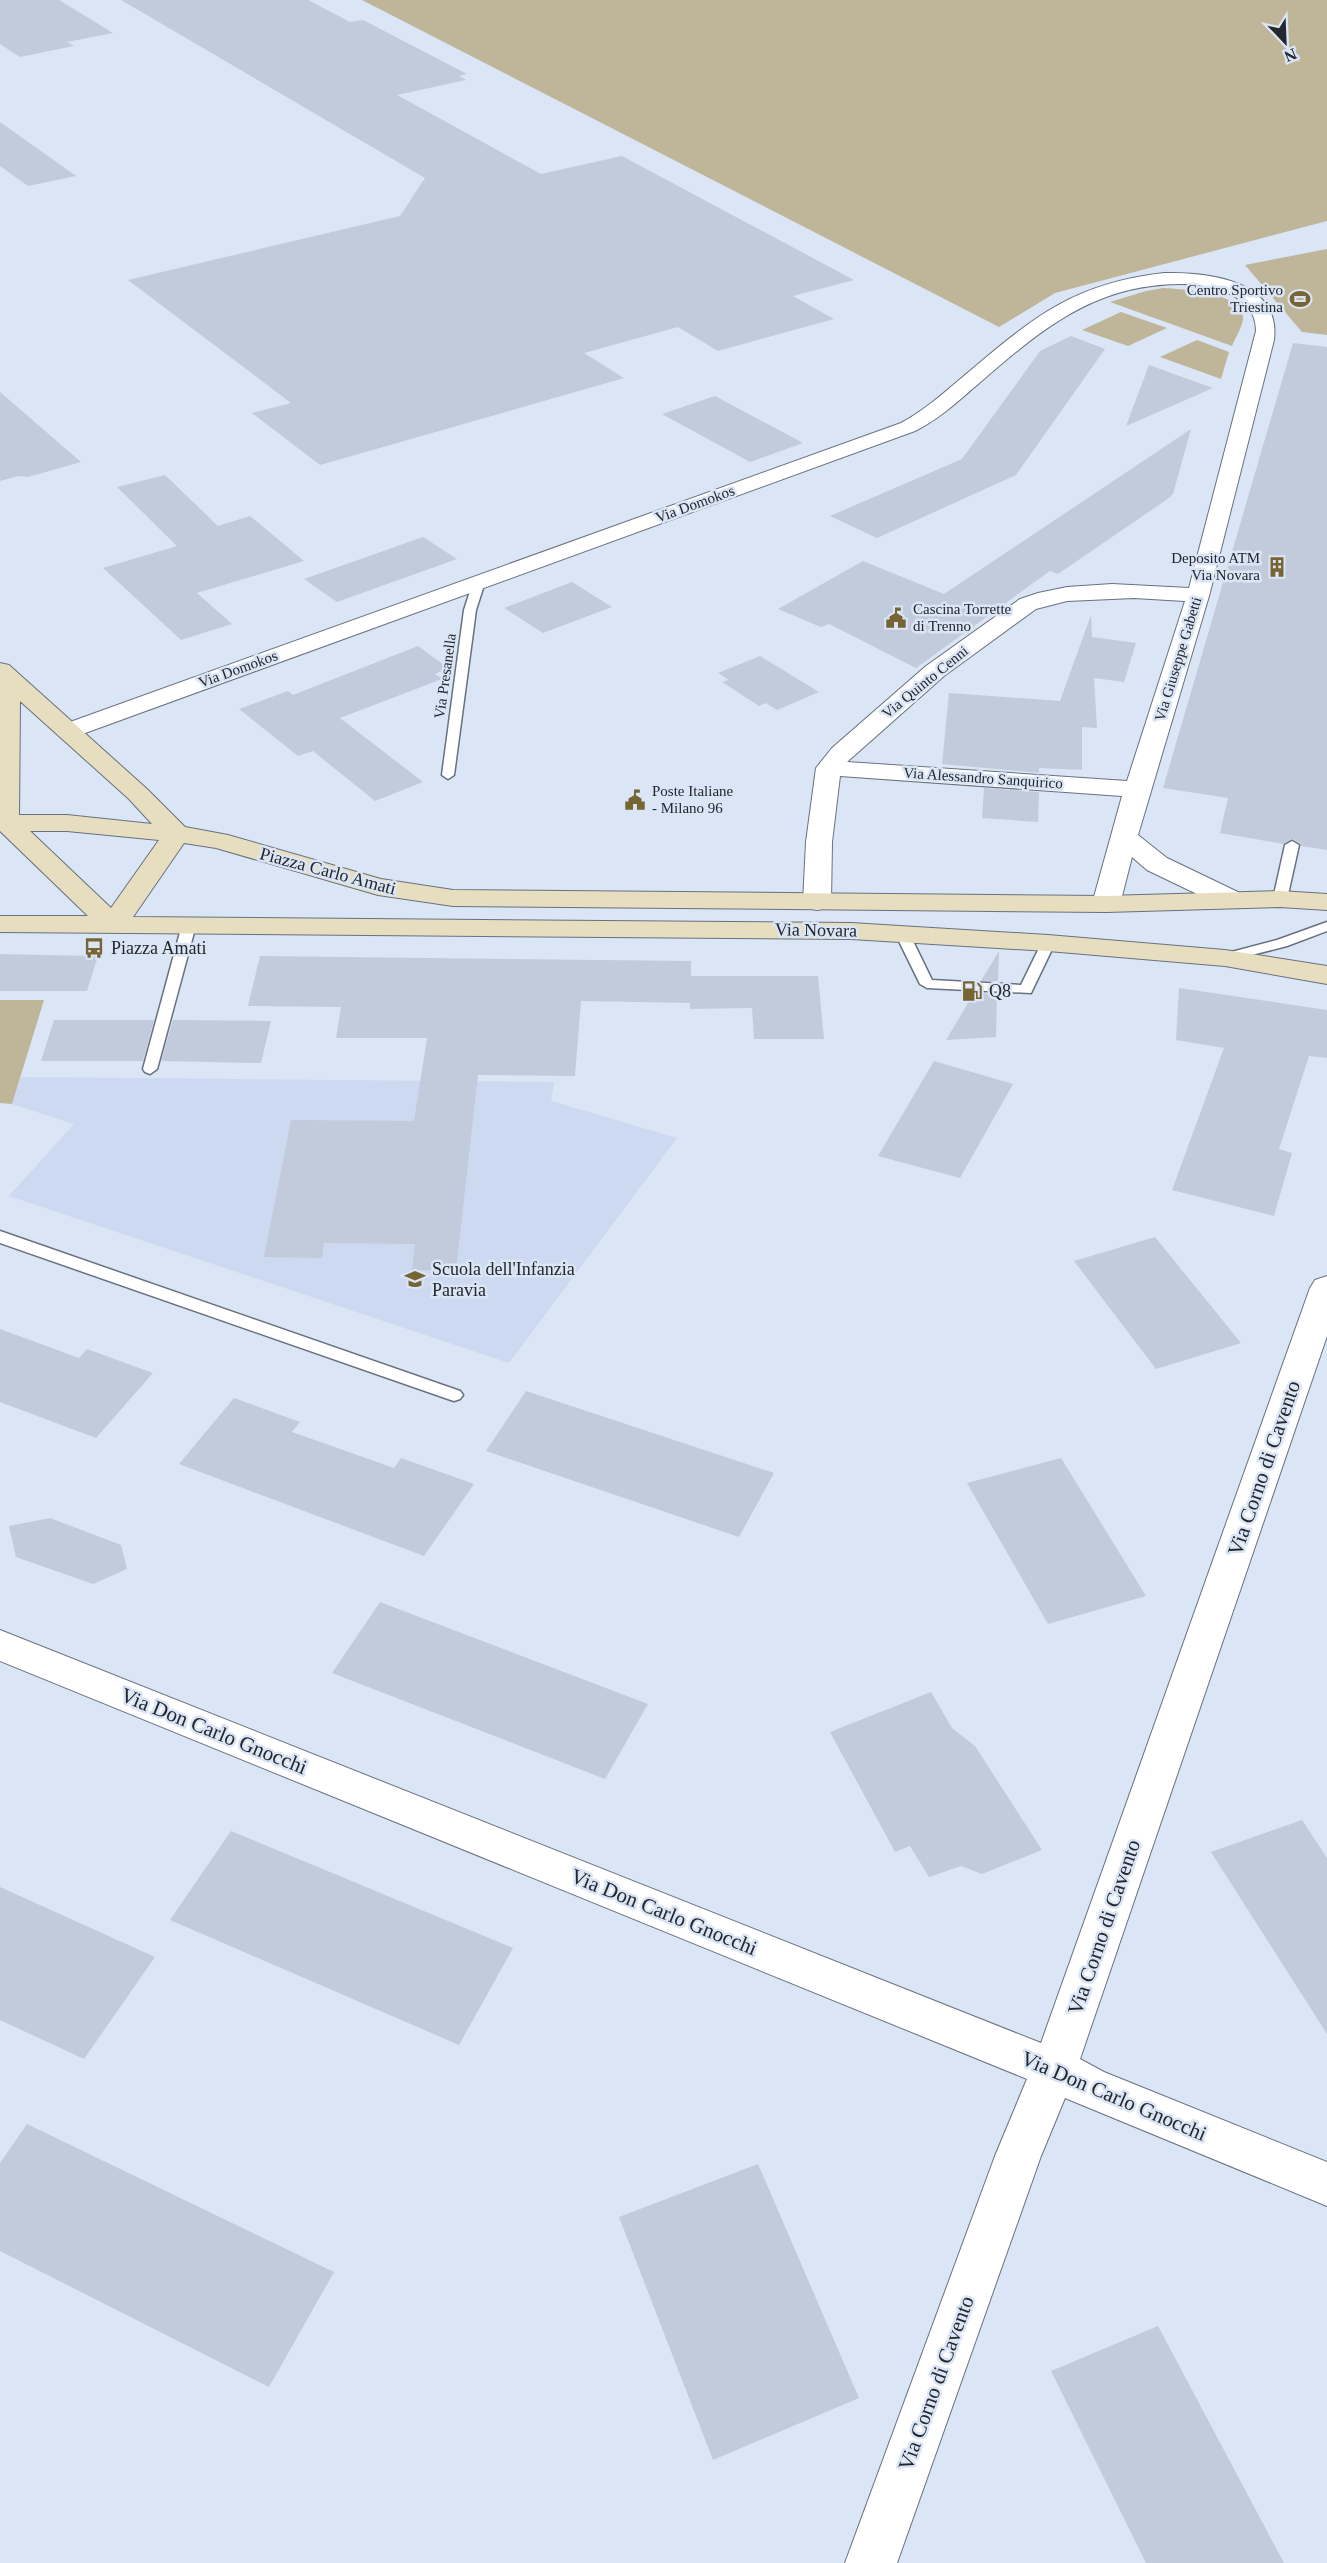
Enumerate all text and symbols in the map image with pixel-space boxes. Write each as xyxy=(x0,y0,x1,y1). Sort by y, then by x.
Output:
north arrow xyxy=(1255,12,1315,72)
text: N xyxy=(1282,45,1299,66)
place label: Centro Sportivo Triestina xyxy=(1187,282,1283,315)
sports icon: Centro Sportivo Triestina xyxy=(1288,287,1312,311)
street label: Via Domokos xyxy=(653,482,737,526)
place label: Deposito ATM Via Novara xyxy=(1171,550,1260,583)
building icon: Deposito ATM Via Novara xyxy=(1265,555,1289,579)
street label: Via Giuseppe Gabetti xyxy=(1151,595,1205,723)
place label: Cascina Torrette di Trenno xyxy=(913,601,1012,634)
public building icon: Cascina Torrette di Trenno xyxy=(884,606,908,630)
street label: Via Presanella xyxy=(431,632,459,720)
street label: Via Quinto Cenni xyxy=(879,643,971,721)
street label: Via Domokos xyxy=(196,647,280,691)
street label: Via Alessandro Sanquirico xyxy=(903,764,1063,792)
place label: Poste Italiane - Milano 96 xyxy=(652,783,734,816)
public building icon: Poste Italiane - Milano 96 xyxy=(623,788,647,812)
street label: Piazza Carlo Amati xyxy=(258,843,398,899)
street label: Via Novara xyxy=(775,919,857,941)
bus stop icon: Piazza Amati xyxy=(82,936,106,960)
place label: Piazza Amati xyxy=(111,938,206,958)
fuel station icon: Q8 xyxy=(960,979,984,1003)
place label: Q8 xyxy=(989,981,1011,1001)
place label: Scuola dell'Infanzia Paravia xyxy=(432,1259,575,1300)
school or university icon: Scuola dell'Infanzia Paravia xyxy=(403,1267,427,1291)
street label: Via Corno di Cavento xyxy=(1223,1377,1305,1559)
street label: Via Don Carlo Gnocchi xyxy=(117,1683,311,1779)
street label: Via Corno di Cavento xyxy=(1063,1836,1145,2018)
street label: Via Don Carlo Gnocchi xyxy=(567,1864,761,1960)
street label: Via Don Carlo Gnocchi xyxy=(1018,2046,1210,2146)
street label: Via Corno di Cavento xyxy=(893,2293,979,2473)

